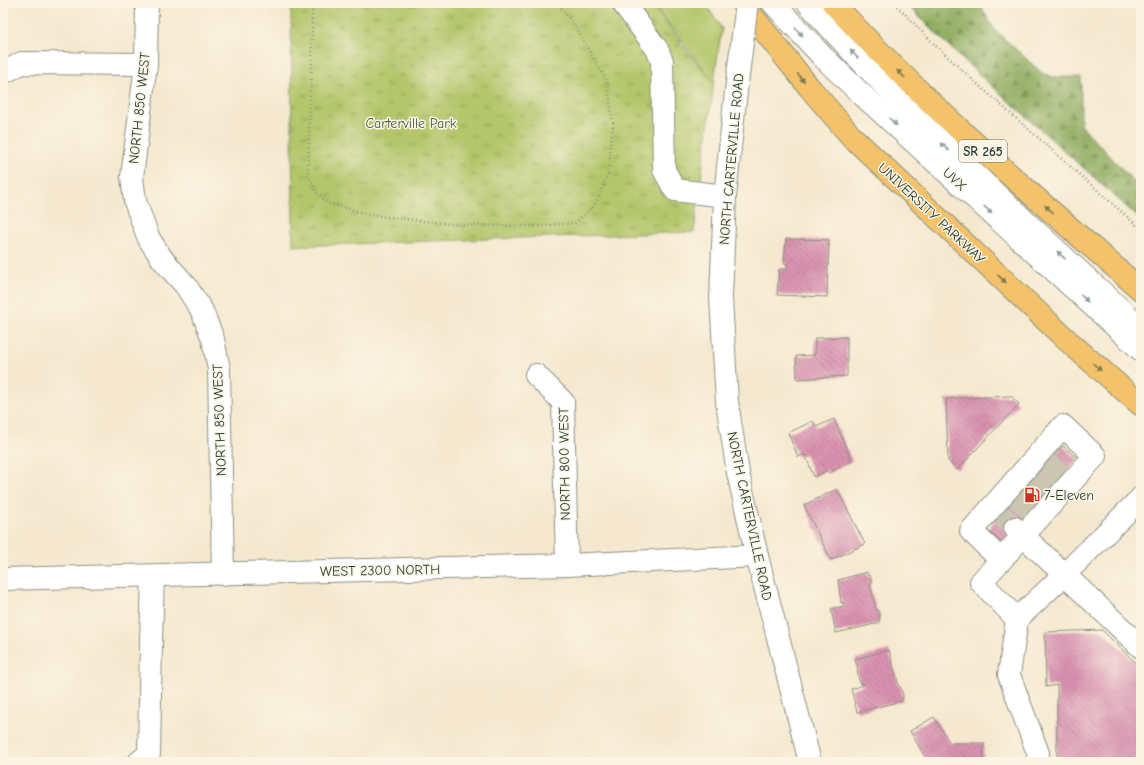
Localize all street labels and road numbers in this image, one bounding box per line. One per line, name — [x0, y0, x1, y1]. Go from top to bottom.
street label: NORTH 850 WEST — [125, 51, 154, 165]
street label: NORTH CARTERVILLE ROAD — [716, 72, 747, 246]
road number: SR 265 — [959, 140, 1007, 162]
street label: UNIVERSITY PARKWAY — [874, 159, 989, 268]
street label: UVX — [939, 164, 970, 195]
street label: NORTH 850 WEST — [209, 363, 230, 476]
street label: NORTH 800 WEST — [555, 407, 574, 521]
street label: NORTH CARTERVILLE ROAD — [723, 430, 776, 602]
street label: WEST 2300 NORTH — [320, 561, 440, 580]

